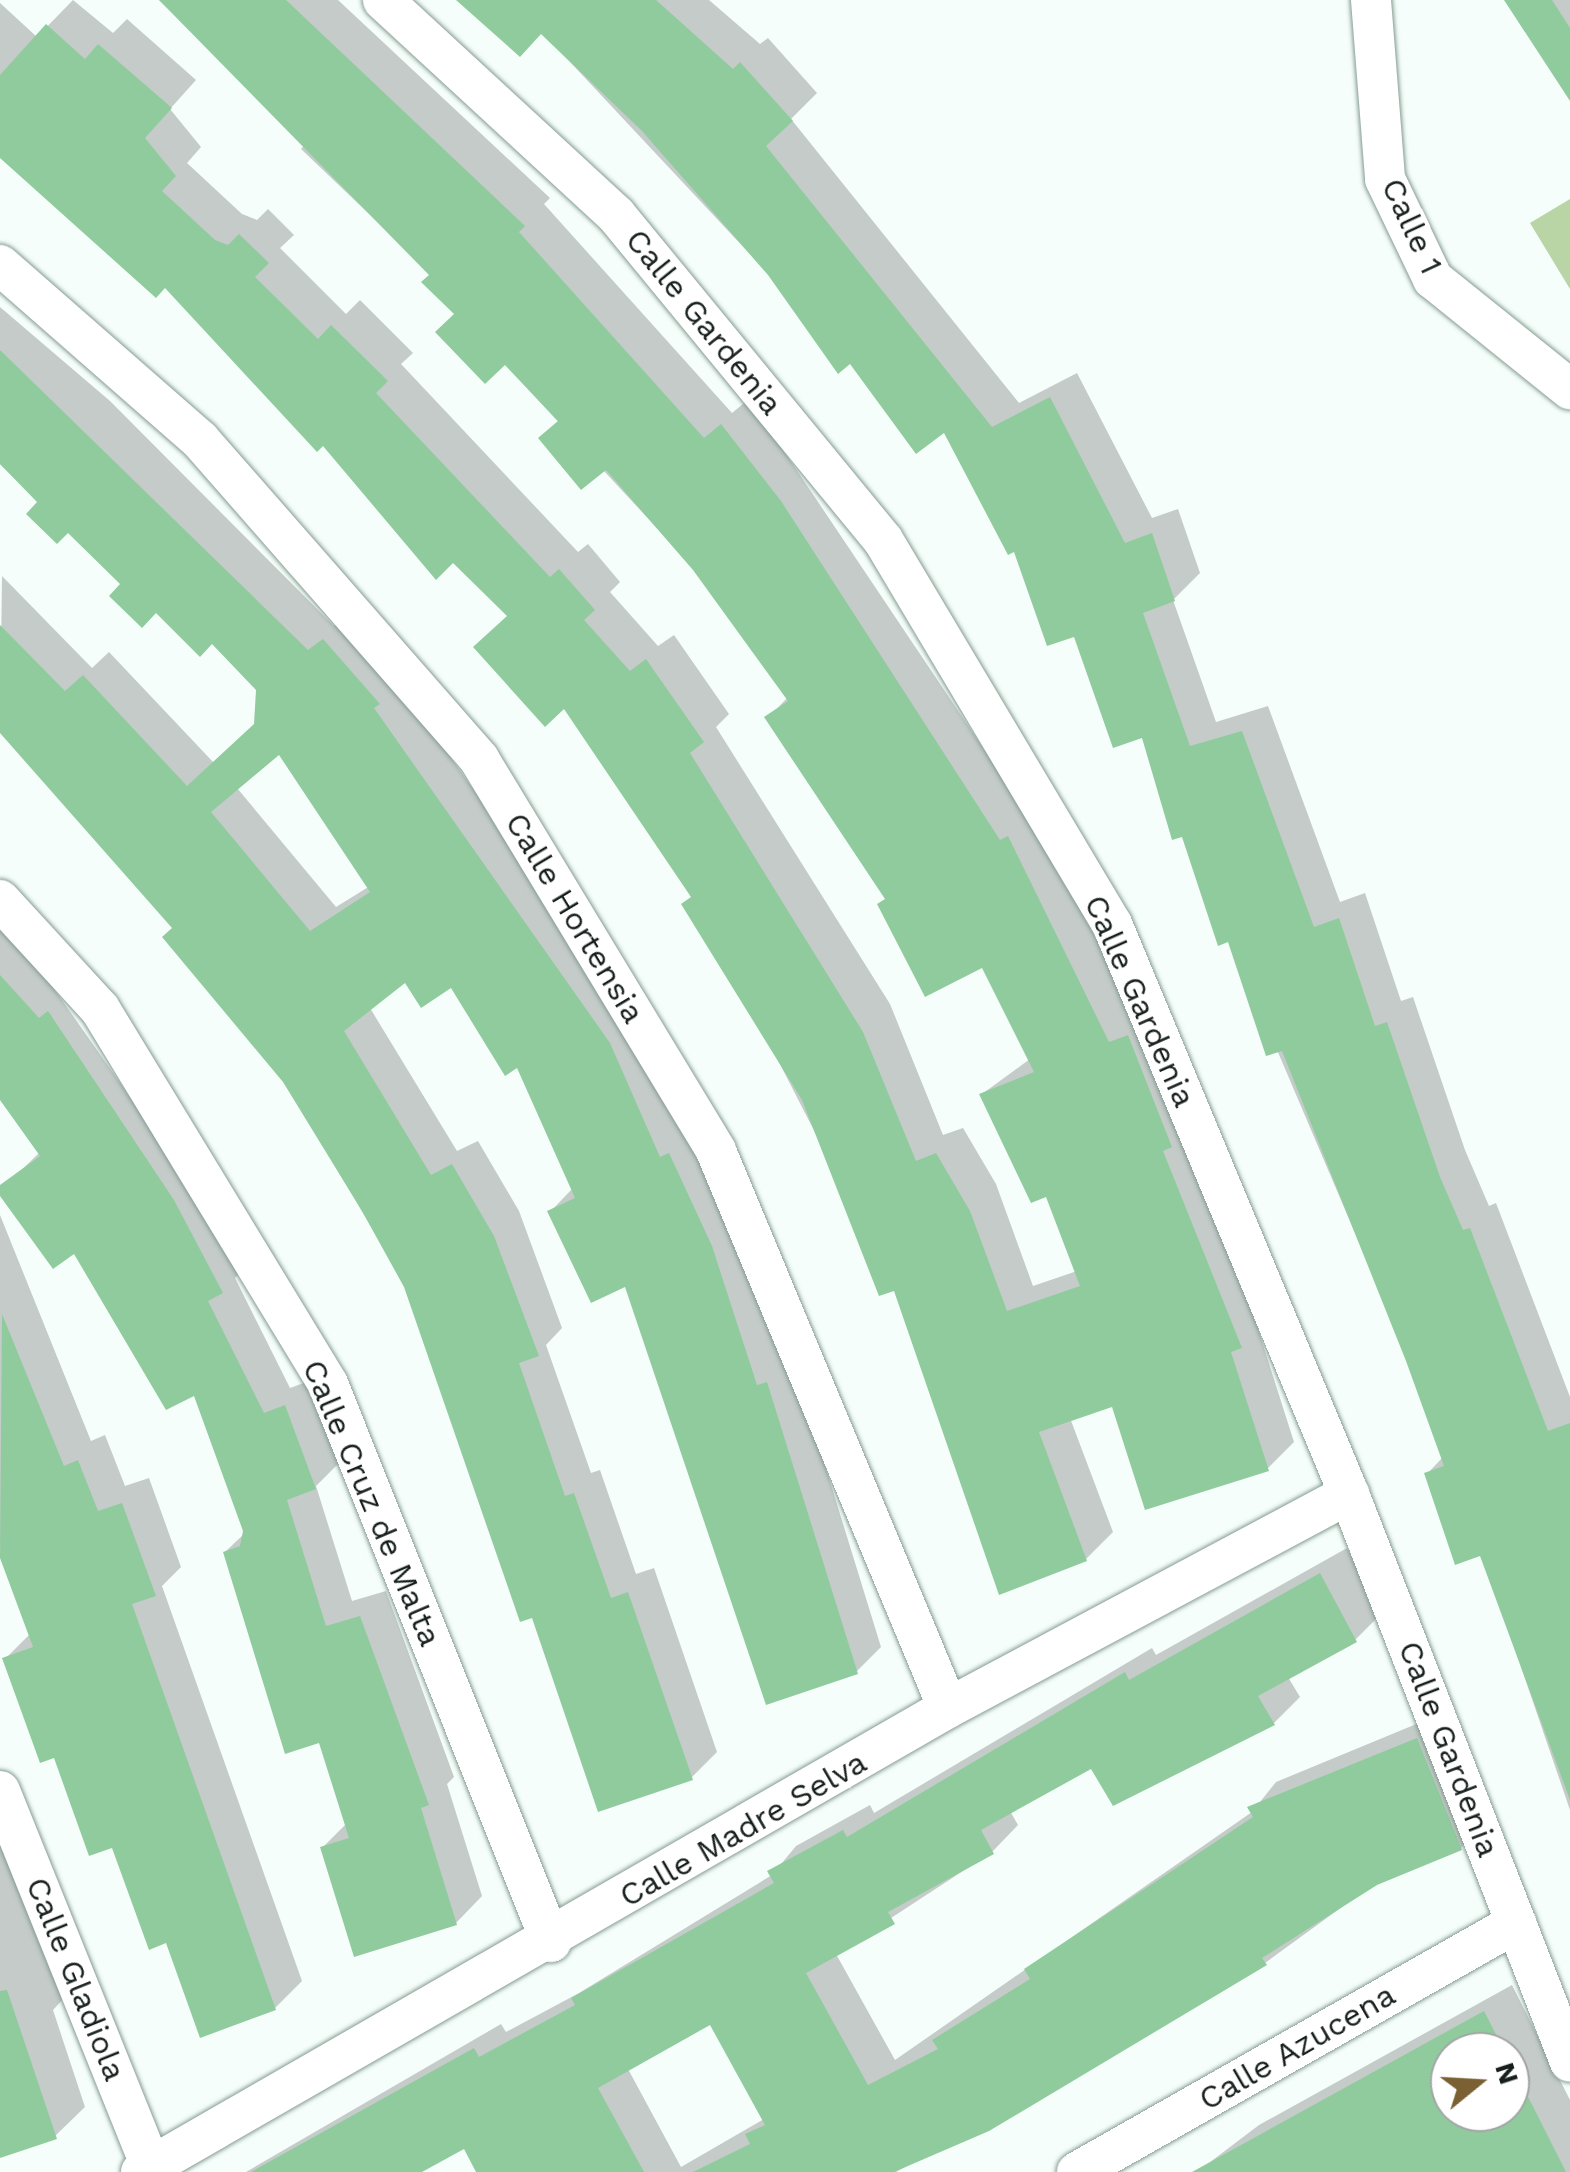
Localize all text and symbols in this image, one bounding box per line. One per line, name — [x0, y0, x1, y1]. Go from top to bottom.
street label: Calle 1 — [1373, 172, 1451, 280]
street label: Calle Gardenia — [617, 221, 791, 423]
street label: Calle Hortensia — [497, 806, 653, 1030]
street label: Calle Gardenia — [1076, 889, 1204, 1113]
street label: Calle Cruz de Malta — [294, 1354, 450, 1652]
street label: Calle Gardenia — [1390, 1636, 1508, 1862]
street label: Calle Madre Selva — [613, 1743, 873, 1915]
street label: Calle Gladiola — [18, 1872, 134, 2086]
street label: Calle Azucena — [1192, 1975, 1402, 2119]
north arrow — [1430, 2032, 1530, 2132]
text: N — [1488, 2058, 1526, 2088]

